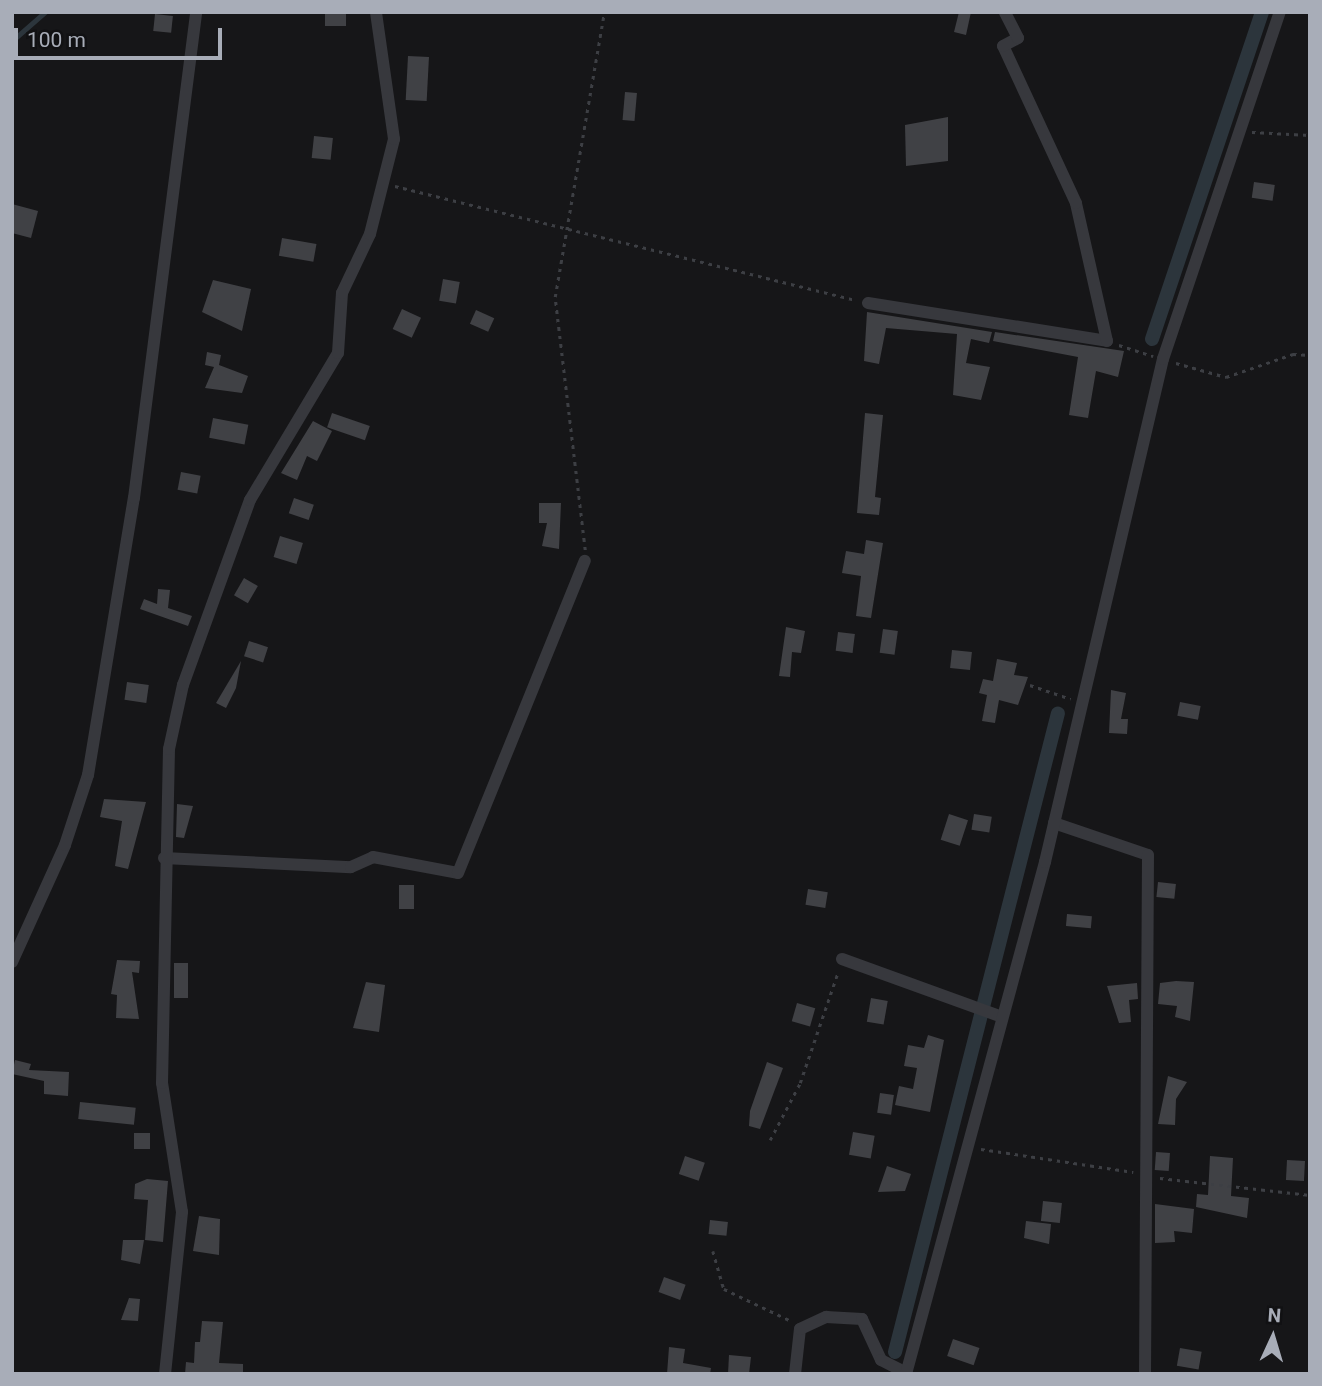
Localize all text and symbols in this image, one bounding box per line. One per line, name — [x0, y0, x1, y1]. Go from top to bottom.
scale bar — [18, 14, 226, 58]
text: 100 m — [27, 28, 86, 52]
north arrow — [1238, 1302, 1308, 1372]
text: N — [1267, 1304, 1282, 1327]

